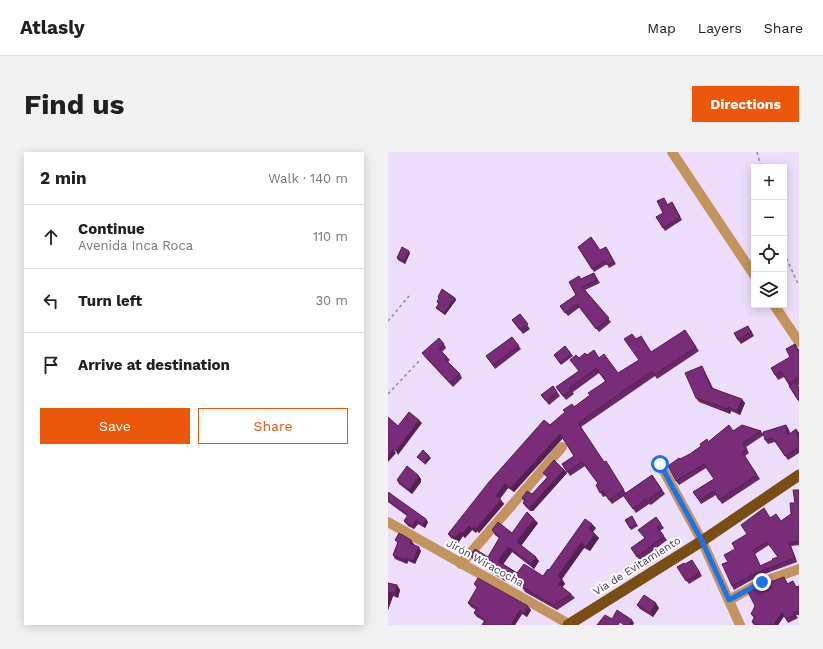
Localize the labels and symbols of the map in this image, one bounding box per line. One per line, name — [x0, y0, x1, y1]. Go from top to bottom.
route start — [651, 455, 669, 473]
street label: Vía de Evitamiento — [591, 534, 683, 598]
street label: Jirón Wiracocha — [444, 536, 526, 590]
route end — [753, 573, 771, 591]

